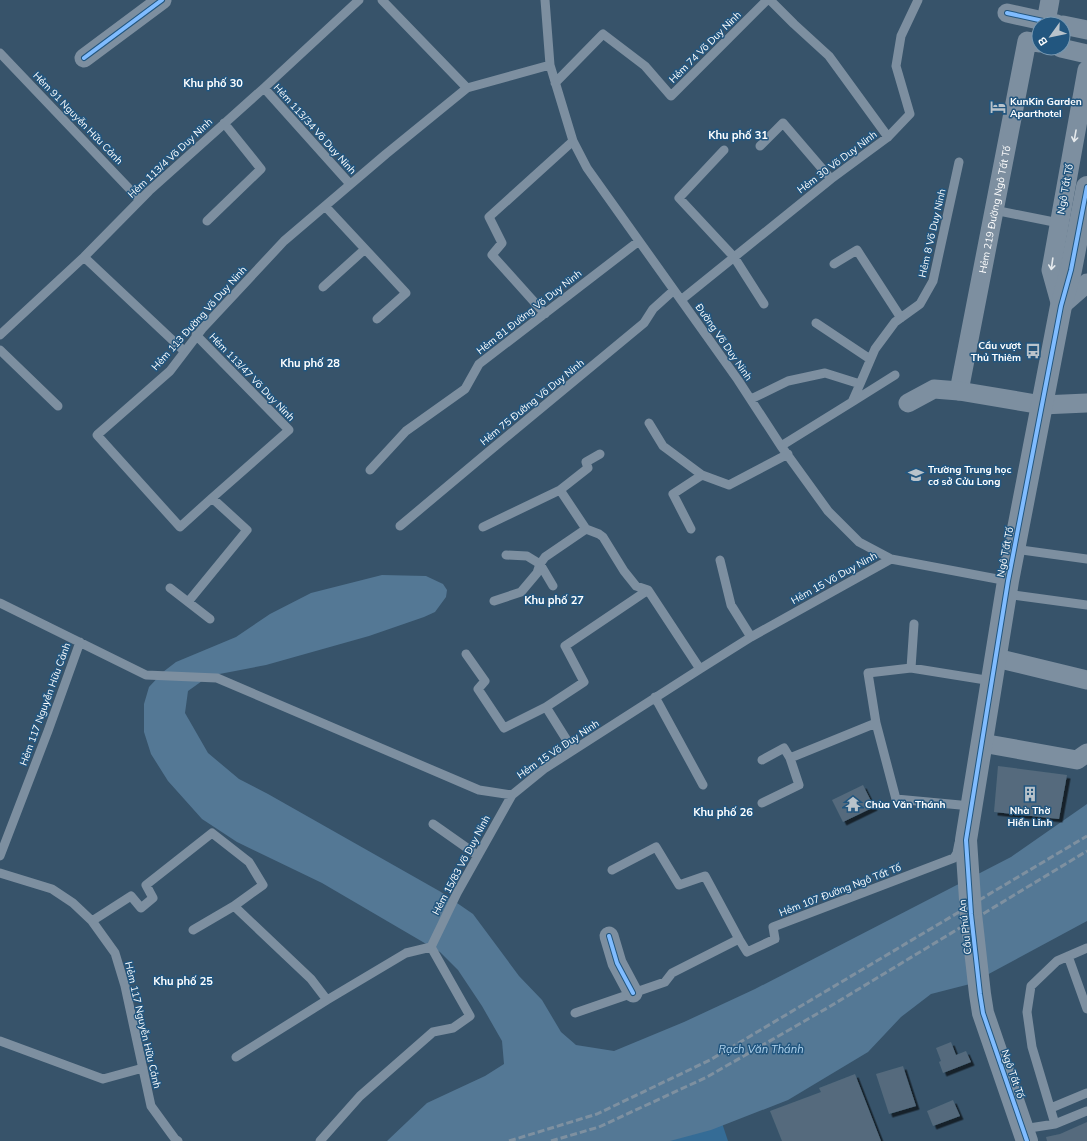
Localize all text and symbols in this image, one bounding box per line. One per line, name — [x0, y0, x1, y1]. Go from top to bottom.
street label: Hẻm 74 Võ Duy Ninh — [666, 8, 744, 86]
north arrow — [1031, 16, 1071, 56]
text: B — [1034, 34, 1051, 48]
street label: Hẻm 91 Nguyễn Hữu Cảnh — [30, 69, 126, 167]
district label: Khu phố 30 — [183, 76, 243, 90]
street label: Hẻm 113/34 Võ Duy Ninh — [271, 81, 359, 177]
place label: KunKin Garden Aparthotel — [1010, 95, 1082, 120]
hotel icon: KunKin Garden Aparthotel — [989, 98, 1007, 116]
street label: Hẻm 113/4 Võ Duy Ninh — [125, 115, 215, 201]
district label: Khu phố 31 — [708, 128, 768, 142]
street label: Hẻm 30 Võ Duy Ninh — [795, 128, 880, 196]
one-way arrow — [1071, 129, 1079, 142]
street label: Hẻm 219 Đường Ngô Tất Tố — [976, 144, 1013, 274]
street label: Ngô Tất Tố — [1054, 163, 1076, 215]
street label: Hẻm 8 Võ Duy Ninh — [915, 187, 949, 279]
one-way arrow — [1048, 257, 1056, 270]
street label: Hẻm 113 Đường Võ Duy Ninh — [149, 263, 249, 373]
street label: Hẻm 81 Đường Võ Duy Ninh — [474, 267, 584, 357]
street label: Đường Võ Duy Ninh — [693, 301, 755, 383]
street label: Hẻm 113/47 Võ Duy Ninh — [207, 330, 298, 424]
place label: Cầu vượt Thủ Thiêm — [971, 339, 1021, 364]
bus stop icon: Cầu vượt Thủ Thiêm — [1024, 342, 1042, 360]
district label: Khu phố 28 — [280, 356, 340, 370]
street label: Hẻm 75 Đường Võ Duy Ninh — [477, 356, 587, 448]
place label: Trường Trung học cơ sở Cửu Long — [928, 463, 1012, 488]
school or university icon: Trường Trung học cơ sở Cửu Long — [907, 466, 925, 484]
street label: Ngô Tất Tố — [994, 525, 1016, 578]
street label: Hẻm 15 Võ Duy Ninh — [789, 549, 879, 607]
district label: Khu phố 27 — [524, 593, 584, 607]
street label: Hẻm 117 Nguyễn Hữu Cảnh — [17, 641, 73, 767]
street label: Hẻm 15 Võ Duy Ninh — [514, 717, 602, 781]
building icon: Nhà Thờ Hiển Linh — [1021, 785, 1039, 803]
temple icon: Chùa Văn Thánh — [844, 795, 862, 813]
place label: Chùa Văn Thánh — [865, 798, 945, 811]
place label: Nhà Thờ Hiển Linh — [1008, 804, 1052, 829]
district label: Khu phố 26 — [693, 805, 753, 819]
street label: Hẻm 15/83 Võ Duy Ninh — [429, 813, 493, 917]
street label: Hẻm 107 Đường Ngô Tất Tố — [777, 861, 903, 919]
street label: Cầu Phú An — [956, 899, 974, 955]
street label: Hẻm 117 Nguyễn Hữu Cảnh — [122, 960, 164, 1090]
district label: Khu phố 25 — [153, 974, 213, 988]
water label: Rạch Văn Thánh — [718, 1042, 804, 1056]
street label: Ngô Tất Tố — [999, 1048, 1028, 1100]

